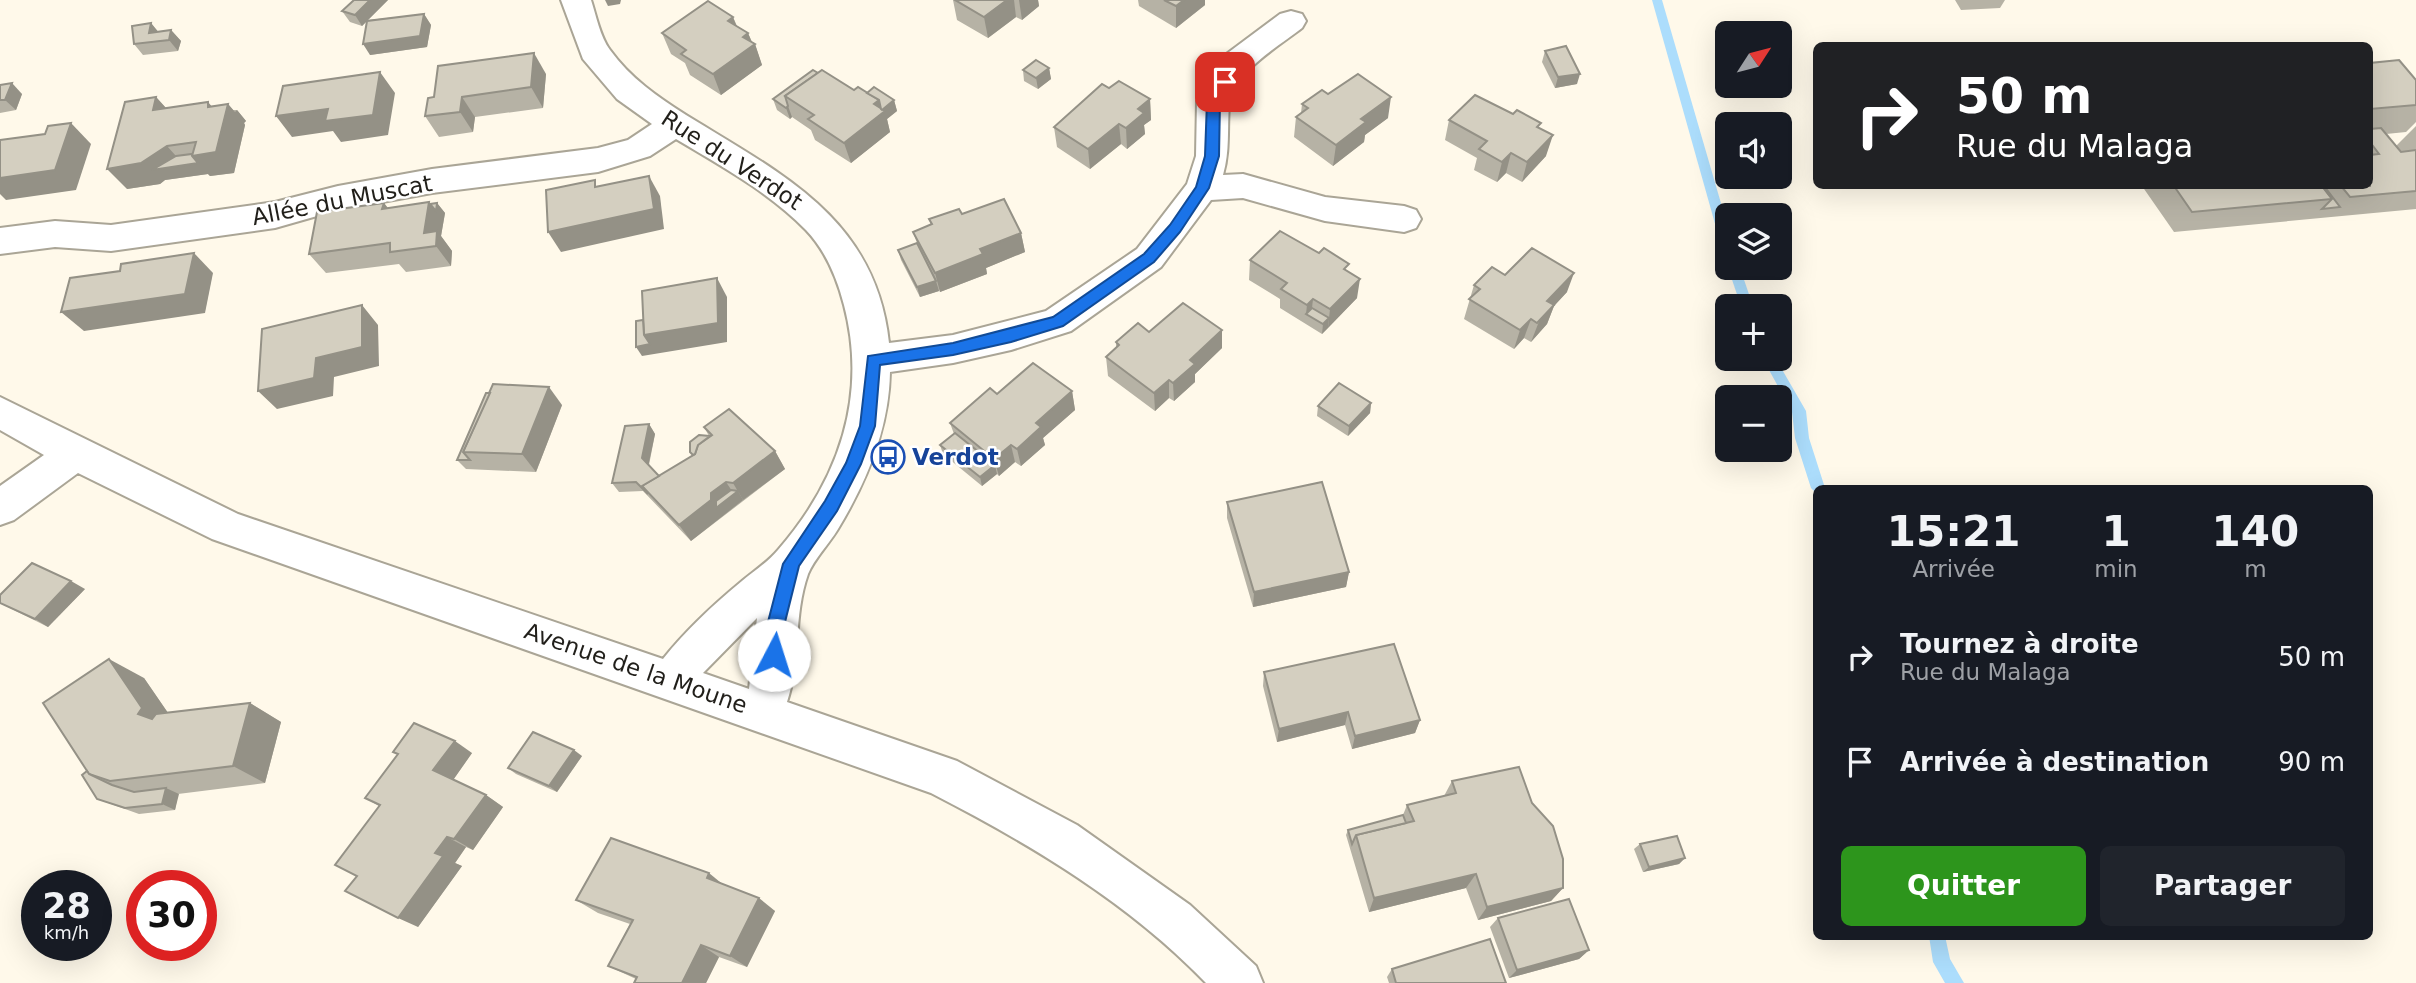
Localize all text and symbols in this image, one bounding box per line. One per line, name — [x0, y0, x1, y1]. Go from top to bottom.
north arrow — [1715, 21, 1792, 98]
map controls — [1715, 21, 1792, 462]
pin — [1195, 52, 1255, 112]
icon: arrive — [1206, 63, 1244, 101]
text: 50 m — [1956, 68, 2092, 125]
icon: right — [1841, 70, 1932, 161]
street label: Rue du Verdot — [657, 105, 807, 215]
button: sound — [1715, 112, 1792, 189]
text: Rue du Malaga — [1956, 127, 2193, 165]
street label: Allée du Muscat — [250, 170, 434, 230]
button: layers — [1715, 203, 1792, 280]
button: + — [1715, 294, 1792, 371]
button: − — [1715, 385, 1792, 462]
bus stop icon: Verdot — [869, 438, 907, 476]
place label: Verdot — [912, 444, 999, 470]
text: 15:21 — [1887, 507, 2021, 556]
text: 1 — [2101, 507, 2131, 556]
text: 140 — [2212, 507, 2299, 556]
text: Arrivée — [1912, 556, 1995, 582]
text: min — [2094, 556, 2138, 582]
text: m — [2244, 556, 2267, 582]
street label: Avenue de la Moune — [521, 618, 751, 718]
position arrow — [737, 618, 811, 692]
text: Tournez à droite — [1900, 629, 2139, 659]
icon: right — [1841, 638, 1879, 676]
text: 50 m — [2278, 642, 2345, 672]
text: Rue du Malaga — [1900, 659, 2071, 685]
icon: arrive — [1841, 743, 1879, 781]
text: Arrivée à destination — [1900, 747, 2209, 777]
text: 90 m — [2278, 747, 2345, 777]
button: Quitter — [1841, 846, 2086, 926]
button: Partager — [2100, 846, 2345, 926]
speed limit sign: 30 — [126, 870, 217, 961]
text: 28 — [42, 886, 91, 926]
text: km/h — [44, 922, 89, 943]

